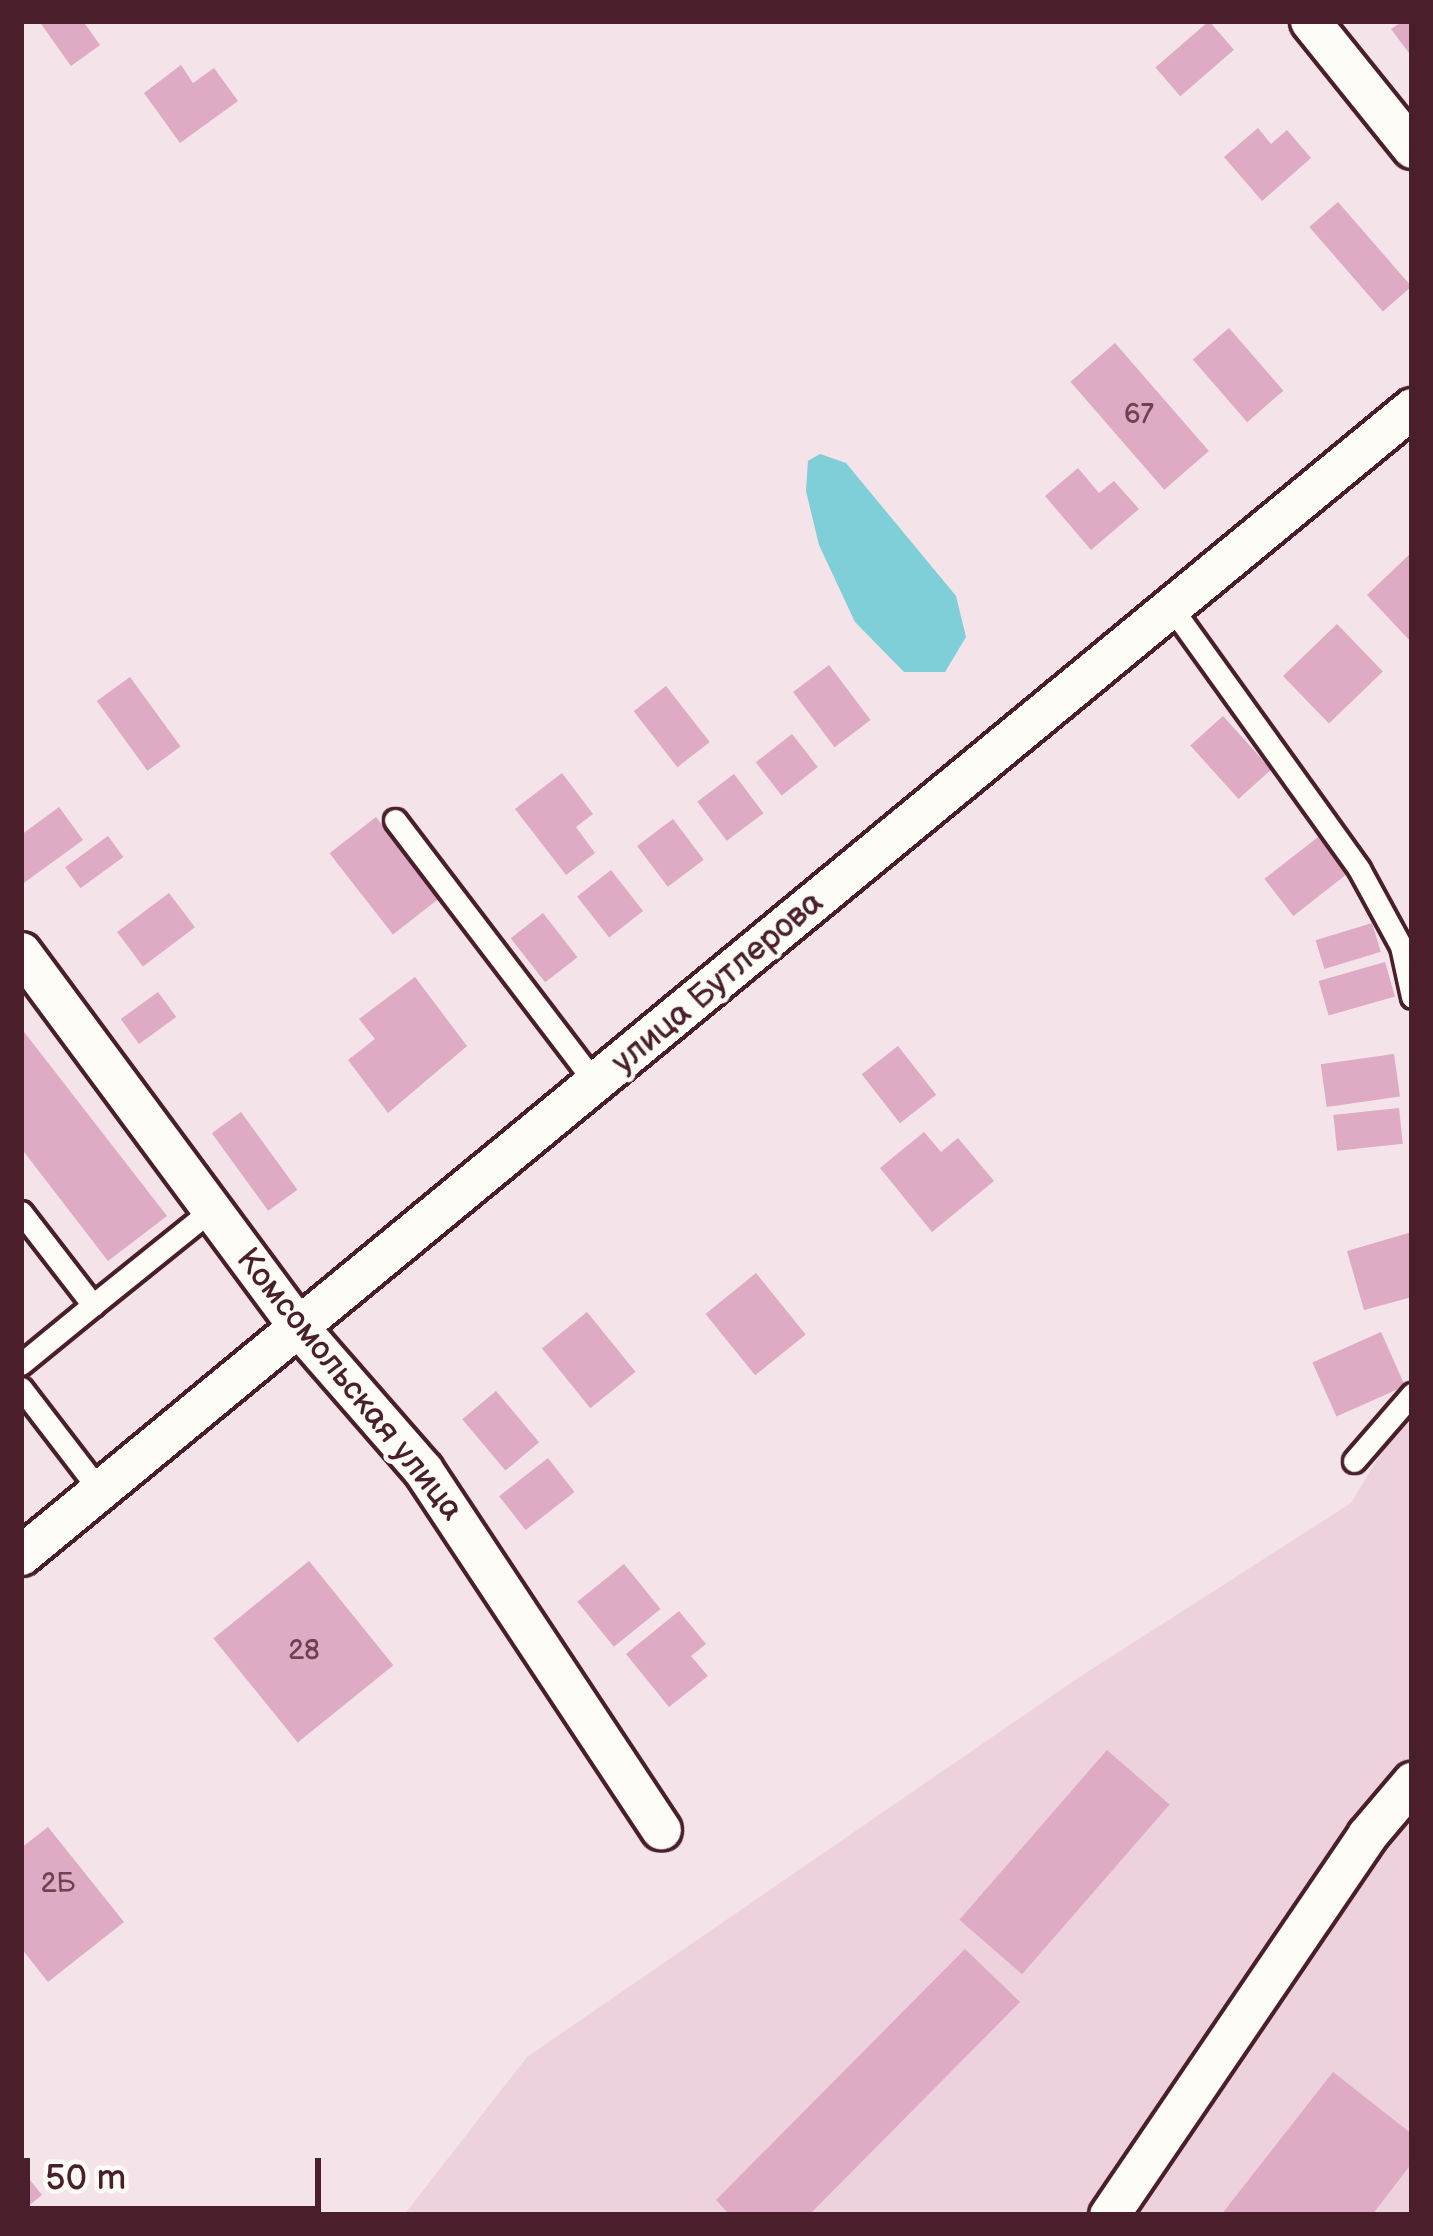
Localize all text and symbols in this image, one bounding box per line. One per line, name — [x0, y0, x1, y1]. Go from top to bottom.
house number: 67 — [1124, 400, 1154, 432]
street label: улица Бутлерова — [604, 883, 832, 1083]
street label: Комсомольская улица — [227, 1241, 471, 1529]
house number: 28 — [288, 1636, 320, 1668]
house number: 2Б — [41, 1869, 75, 1901]
scale bar — [30, 2134, 327, 2208]
text: 50 m — [45, 2157, 126, 2200]

